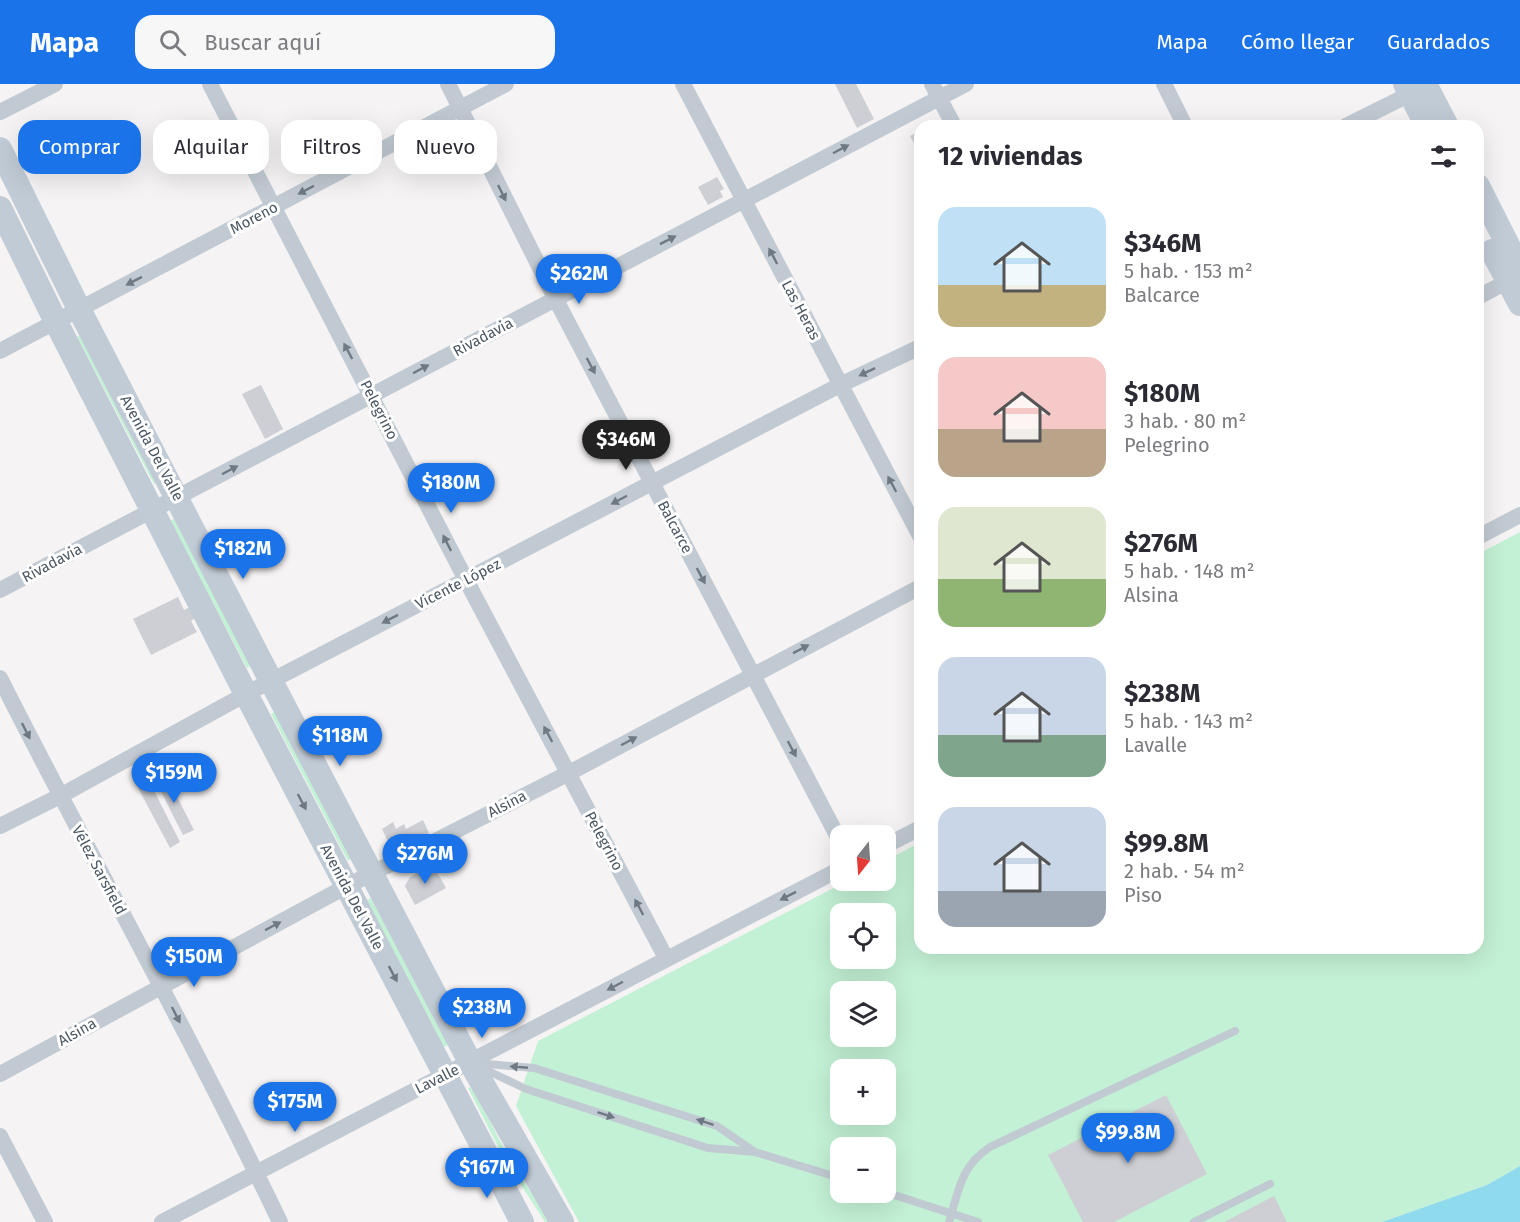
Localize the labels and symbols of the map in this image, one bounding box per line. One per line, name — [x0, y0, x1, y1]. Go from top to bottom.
one-way arrow — [832, 144, 849, 154]
one-way arrow — [498, 184, 507, 201]
one-way arrow — [298, 185, 315, 195]
street label: Moreno — [227, 198, 281, 238]
one-way arrow — [659, 235, 676, 245]
one-way arrow — [768, 247, 778, 264]
pin: $262M — [537, 254, 621, 305]
one-way arrow — [125, 276, 142, 286]
street label: Las Heras — [778, 277, 824, 343]
street label: Rivadavia — [450, 314, 516, 360]
one-way arrow — [343, 343, 353, 360]
one-way arrow — [586, 358, 596, 375]
one-way arrow — [412, 365, 430, 375]
one-way arrow — [858, 367, 875, 377]
street label: Pelegrino — [356, 377, 402, 443]
street label: Avenida Del Valle — [117, 392, 187, 504]
pin: $346M — [584, 420, 668, 471]
pin: $180M — [409, 463, 493, 514]
one-way arrow — [221, 465, 238, 475]
one-way arrow — [887, 476, 897, 493]
one-way arrow — [610, 495, 627, 505]
street label: Balcarce — [654, 498, 696, 556]
pin: $182M — [201, 529, 285, 580]
one-way arrow — [442, 535, 452, 552]
street label: Rivadavia — [19, 540, 85, 586]
street label: Vicente López — [412, 555, 504, 613]
one-way arrow — [696, 568, 706, 585]
one-way arrow — [381, 614, 398, 624]
one-way arrow — [793, 644, 810, 654]
pin: $118M — [298, 716, 382, 767]
one-way arrow — [22, 722, 31, 739]
one-way arrow — [543, 726, 553, 743]
one-way arrow — [621, 736, 638, 746]
one-way arrow — [787, 741, 797, 758]
pin: $159M — [132, 753, 216, 804]
street label: Alsina — [485, 787, 529, 821]
one-way arrow — [297, 793, 307, 810]
street label: Pelegrino — [581, 808, 627, 874]
street label: Vélez Sarsfield — [68, 822, 130, 918]
north arrow — [830, 825, 896, 891]
pin: $276M — [383, 834, 467, 885]
street label: Avenida Del Valle — [317, 841, 387, 953]
one-way arrow — [779, 891, 796, 901]
one-way arrow — [634, 898, 644, 915]
one-way arrow — [265, 921, 282, 931]
pin: $150M — [152, 937, 236, 988]
one-way arrow — [388, 966, 398, 983]
one-way arrow — [606, 981, 623, 991]
pin: $238M — [440, 988, 524, 1039]
one-way arrow — [171, 1006, 181, 1023]
street label: Alsina — [55, 1014, 99, 1050]
street label: Lavalle — [412, 1060, 462, 1098]
one-way arrow — [509, 1062, 528, 1072]
pin: $175M — [253, 1082, 337, 1133]
one-way arrow — [597, 1111, 615, 1121]
pin: $99.8M — [1079, 1113, 1177, 1164]
one-way arrow — [696, 1117, 714, 1127]
pin: $167M — [445, 1148, 529, 1199]

